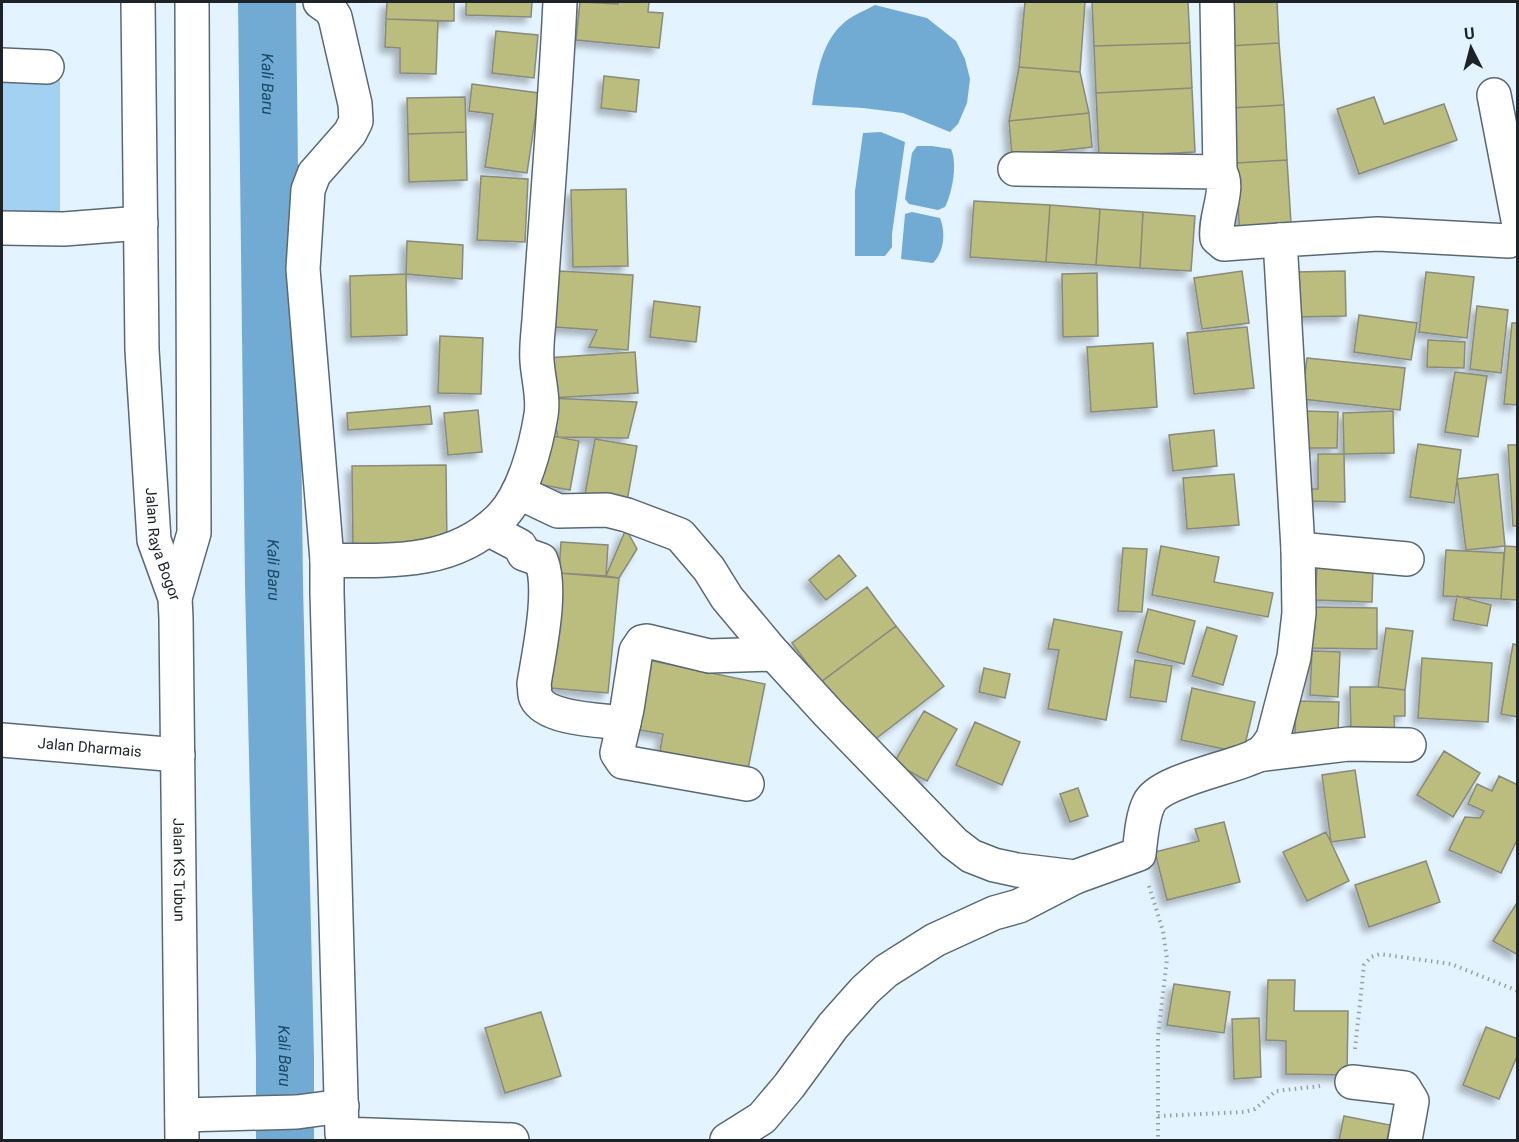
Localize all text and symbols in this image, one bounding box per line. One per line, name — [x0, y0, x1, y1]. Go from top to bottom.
north arrow — [1441, 18, 1501, 78]
text: U — [1463, 24, 1476, 44]
water label: Kali Baru — [258, 53, 278, 115]
street label: Jalan Raya Bogor — [142, 487, 184, 603]
water label: Kali Baru — [264, 539, 284, 601]
street label: Jalan Dharmais — [37, 734, 142, 761]
street label: Jalan KS Tubun — [169, 818, 188, 922]
water label: Kali Baru — [275, 1025, 295, 1087]

